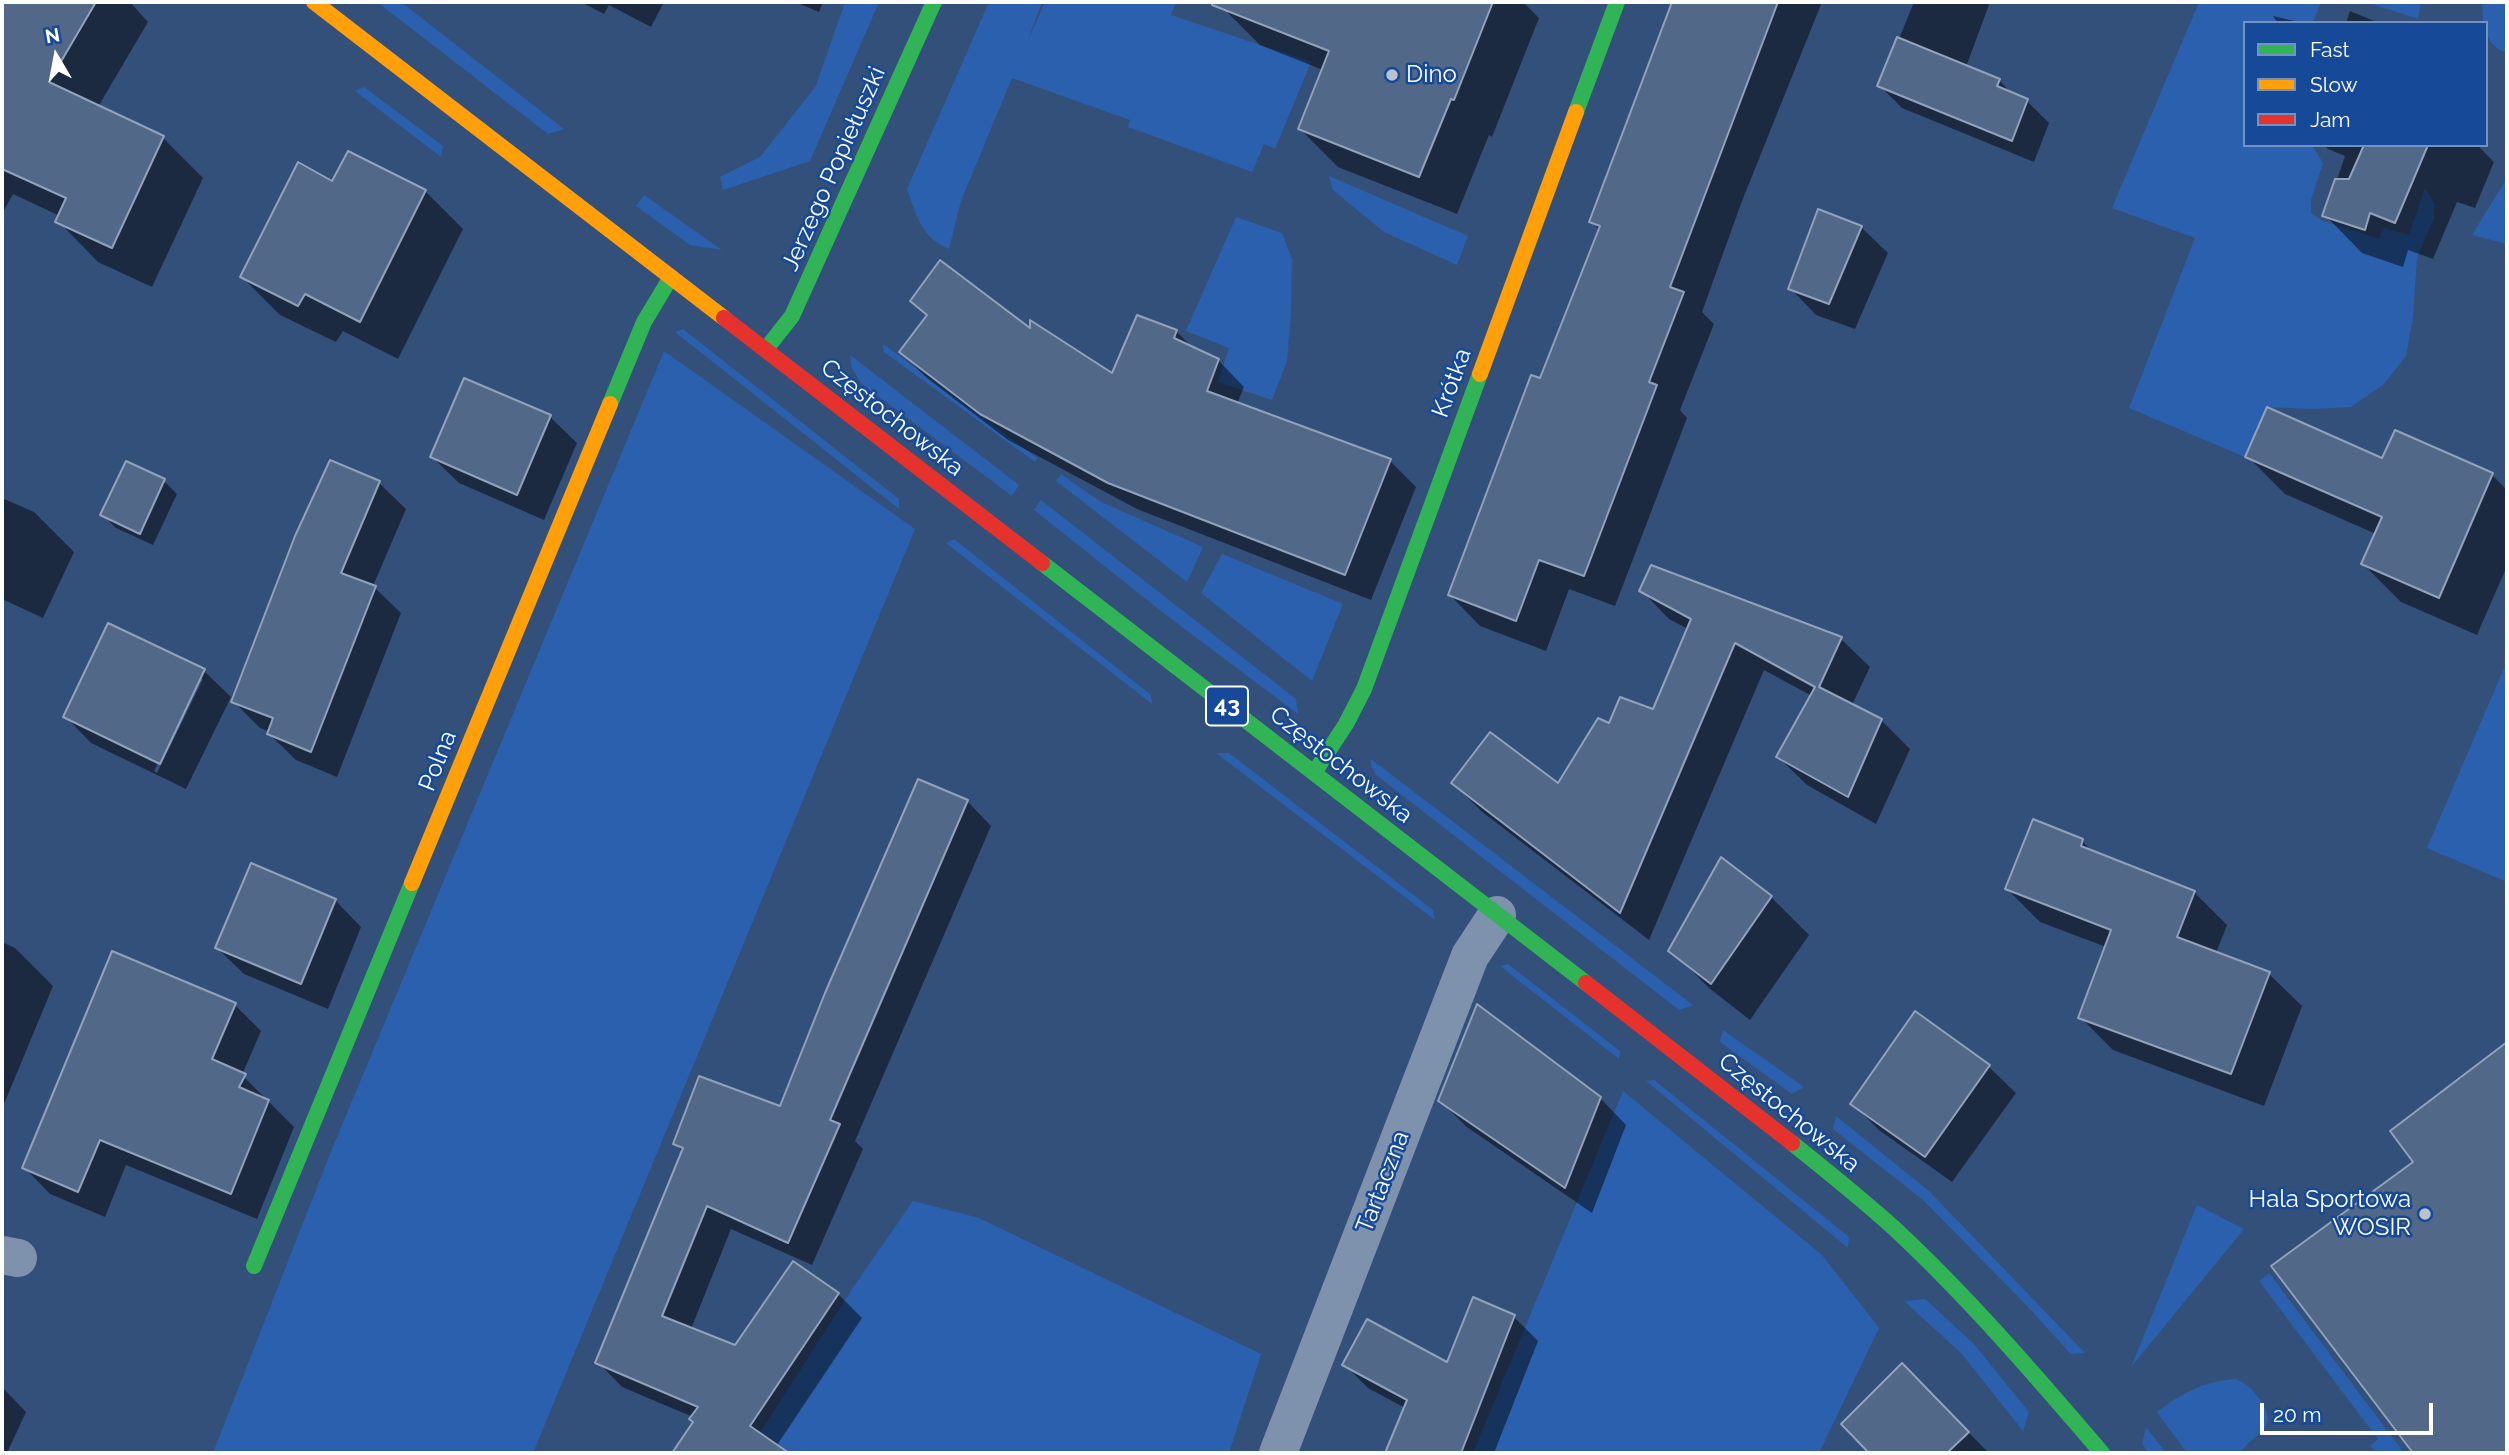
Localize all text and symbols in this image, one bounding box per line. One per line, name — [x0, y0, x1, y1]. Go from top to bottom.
north arrow — [21, 21, 91, 91]
legend — [2243, 21, 2488, 147]
text: N — [43, 23, 61, 47]
text: Fast — [2310, 37, 2350, 62]
place label: Dino — [1406, 61, 1457, 89]
street label: Jerzego Popiełuszki — [776, 62, 892, 276]
marker: Dino — [1384, 67, 1400, 83]
text: Slow — [2310, 72, 2358, 97]
text: Jam — [2310, 107, 2351, 132]
street label: Krótka — [1426, 345, 1478, 421]
street label: Częstochowska — [815, 353, 969, 483]
road number: 43 — [1206, 686, 1248, 726]
street label: Częstochowska — [1264, 700, 1418, 830]
street label: Polna — [413, 727, 463, 795]
street label: Częstochowska — [1713, 1047, 1865, 1179]
street label: Tartaczna — [1350, 1127, 1416, 1237]
place label: Hala Sportowa WOSIR — [2249, 1186, 2411, 1242]
marker: Hala Sportowa WOSIR — [2417, 1206, 2433, 1222]
scale bar — [2264, 1388, 2437, 1432]
text: 20 m — [2273, 1402, 2321, 1427]

